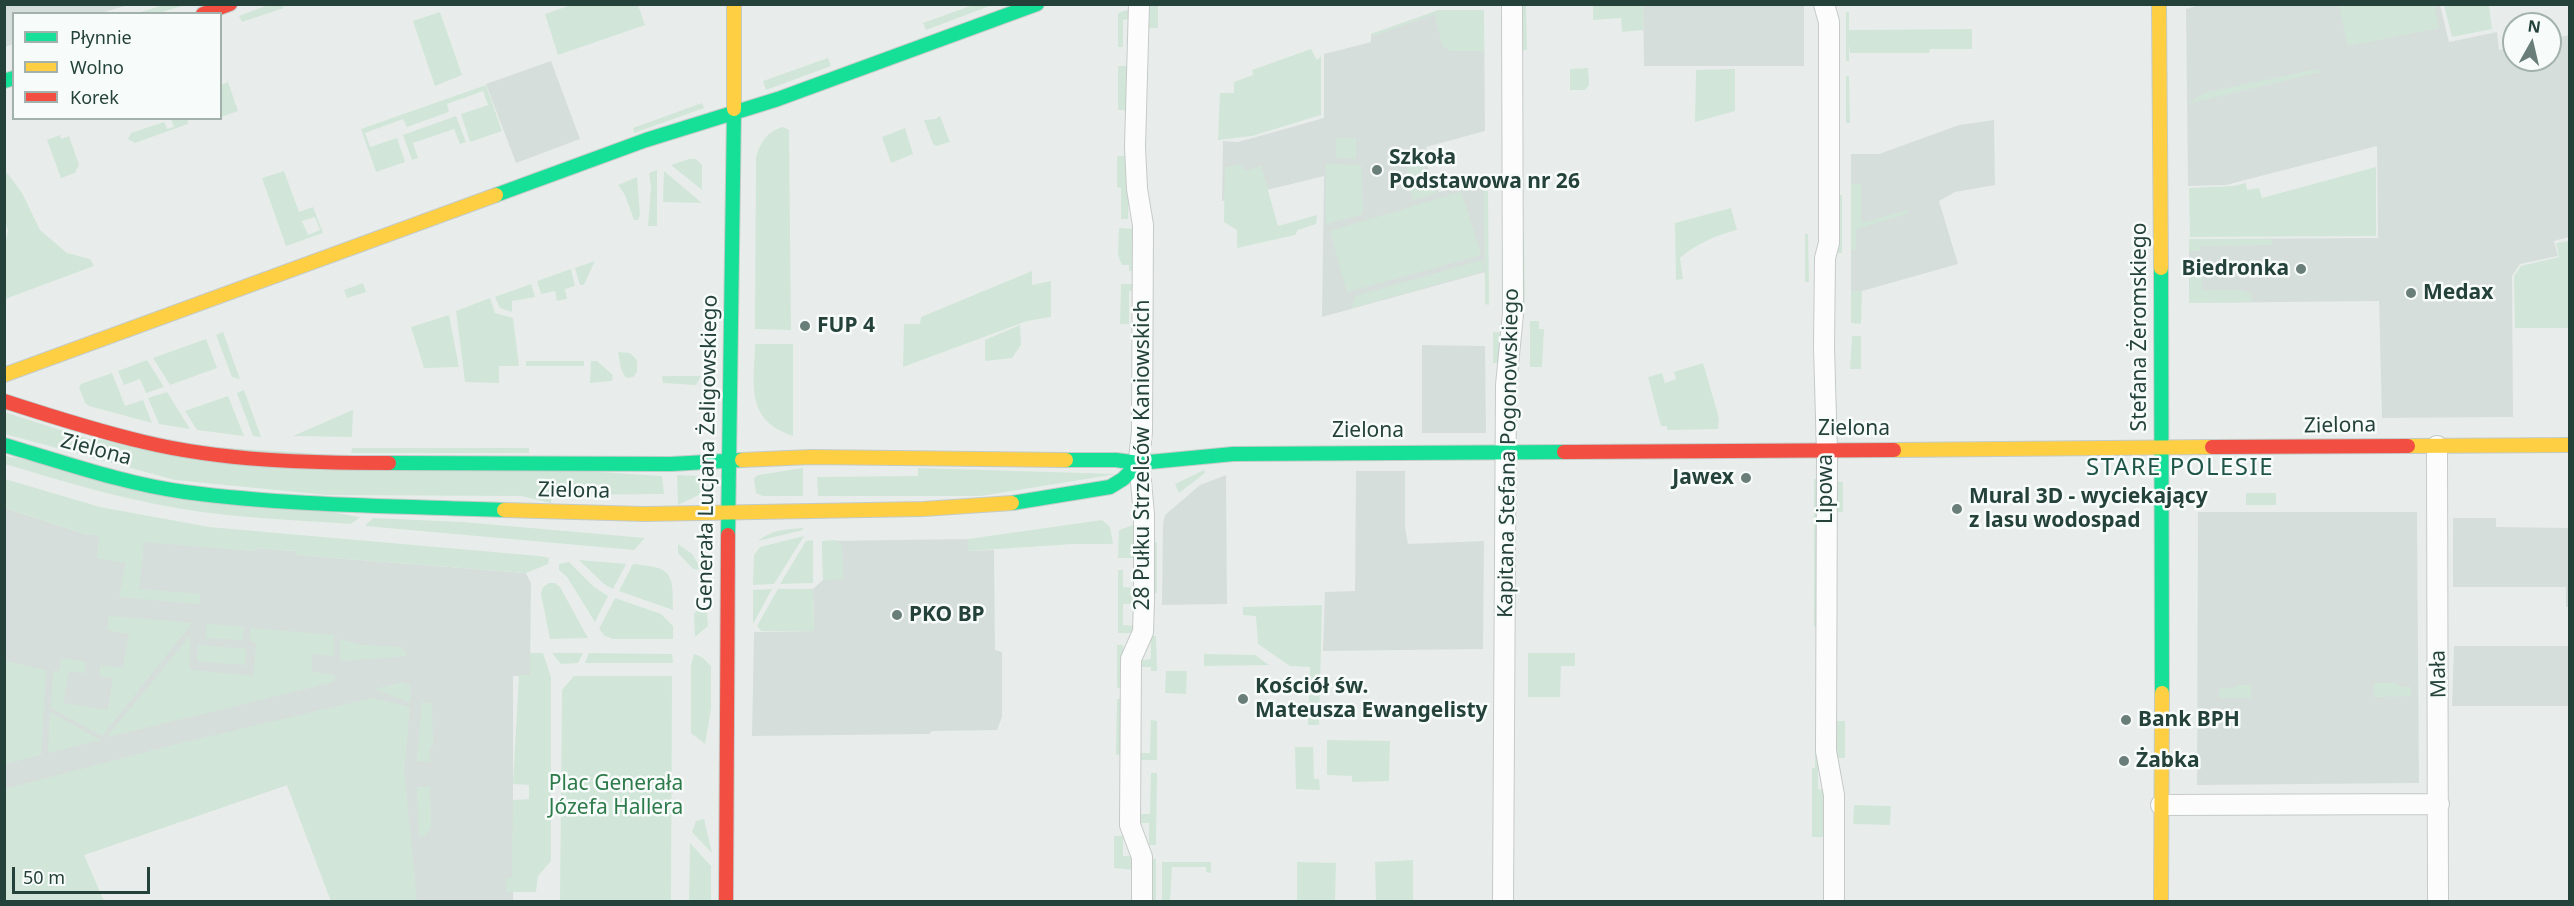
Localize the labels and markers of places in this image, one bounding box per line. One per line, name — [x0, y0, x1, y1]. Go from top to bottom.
place label: Szkoła Podstawowa nr 26 — [1389, 145, 1580, 195]
marker: Szkoła Podstawowa nr 26 — [1370, 163, 1384, 177]
place label: Biedronka — [2182, 256, 2289, 282]
marker: Biedronka — [2294, 262, 2308, 276]
place label: Medax — [2423, 280, 2493, 306]
marker: Medax — [2404, 286, 2418, 300]
place label: FUP 4 — [817, 313, 875, 339]
marker: FUP 4 — [798, 319, 812, 333]
place label: Jawex — [1672, 465, 1734, 491]
marker: Jawex — [1739, 471, 1753, 485]
place label: Mural 3D - wyciekający z lasu wodospad — [1969, 484, 2208, 534]
marker: Mural 3D - wyciekający z lasu wodospad — [1950, 502, 1964, 516]
place label: PKO BP — [909, 602, 985, 628]
marker: PKO BP — [890, 608, 904, 622]
place label: Kościół św. Mateusza Ewangelisty — [1255, 674, 1488, 724]
marker: Kościół św. Mateusza Ewangelisty — [1236, 692, 1250, 706]
place label: Bank BPH — [2138, 707, 2240, 733]
marker: Bank BPH — [2119, 713, 2133, 727]
place label: Żabka — [2136, 748, 2200, 774]
marker: Żabka — [2117, 754, 2131, 768]

